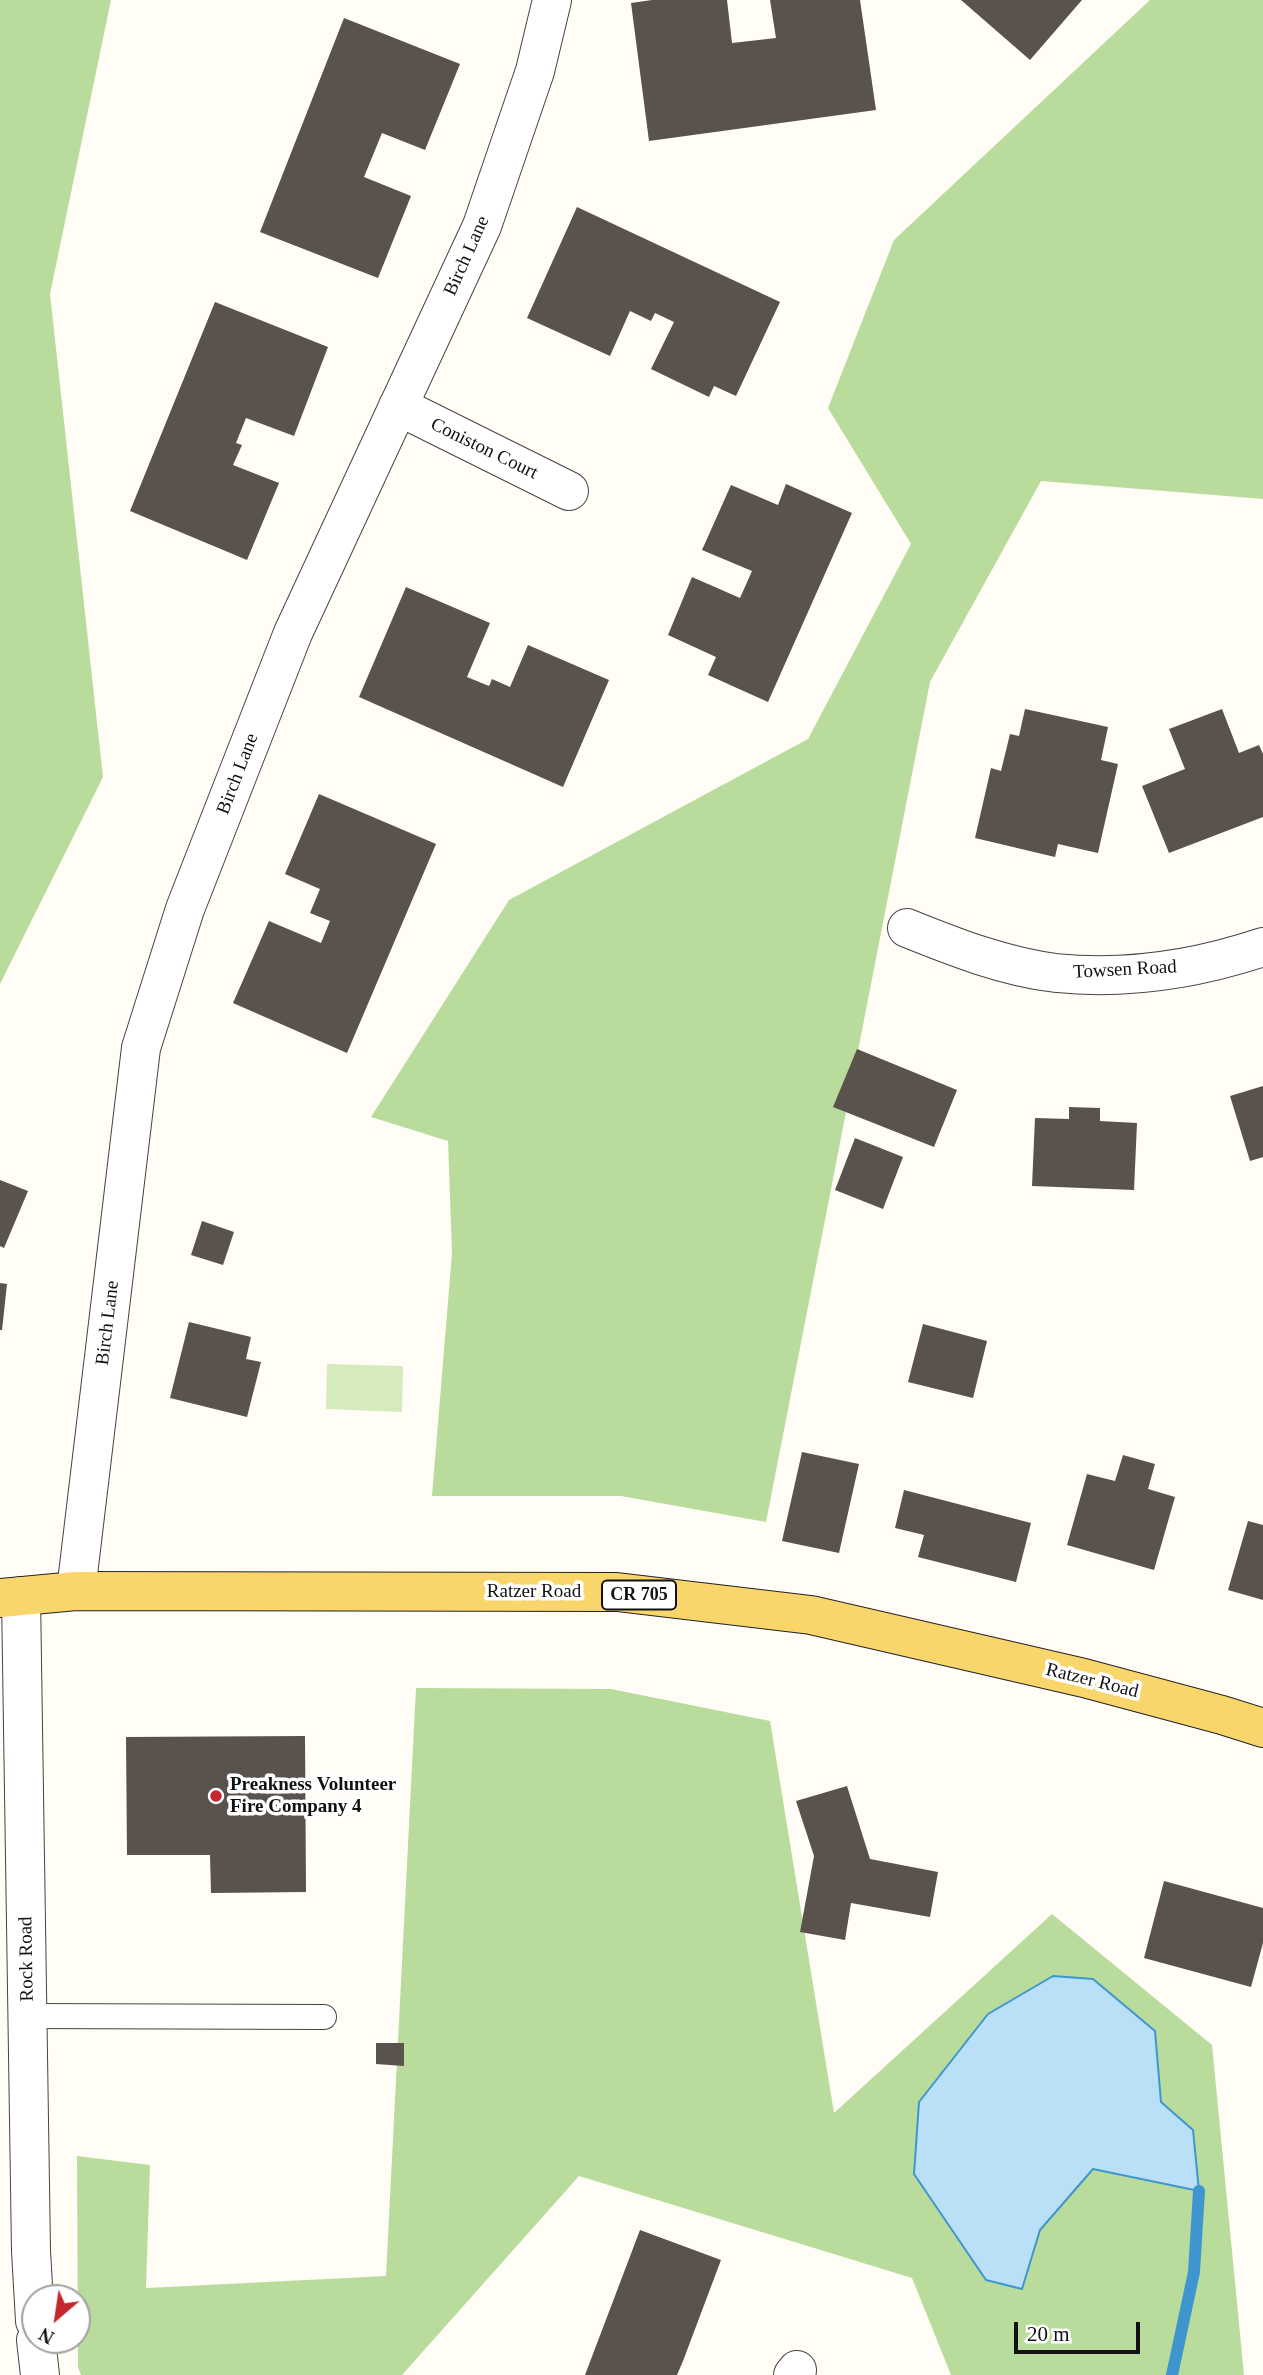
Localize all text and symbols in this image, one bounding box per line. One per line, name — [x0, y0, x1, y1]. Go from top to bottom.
street label: Birch Lane — [439, 213, 495, 299]
street label: Coniston Court — [427, 413, 541, 485]
street label: Birch Lane — [212, 730, 264, 818]
street label: Towsen Road — [1073, 956, 1177, 984]
street label: Birch Lane — [92, 1279, 124, 1367]
road number: CR 705 — [602, 1580, 676, 1610]
street label: Ratzer Road — [487, 1581, 581, 1603]
street label: Ratzer Road — [1043, 1659, 1141, 1703]
place label: Preakness Volunteer Fire Company 4 — [230, 1774, 396, 1818]
marker: Preakness Volunteer Fire Company 4 — [208, 1788, 224, 1804]
street label: Rock Road — [15, 1916, 39, 2002]
north arrow — [21, 2284, 91, 2354]
scale bar — [1018, 2308, 1144, 2352]
text: 20 m — [1027, 2322, 1070, 2346]
text: N — [35, 2324, 58, 2349]

